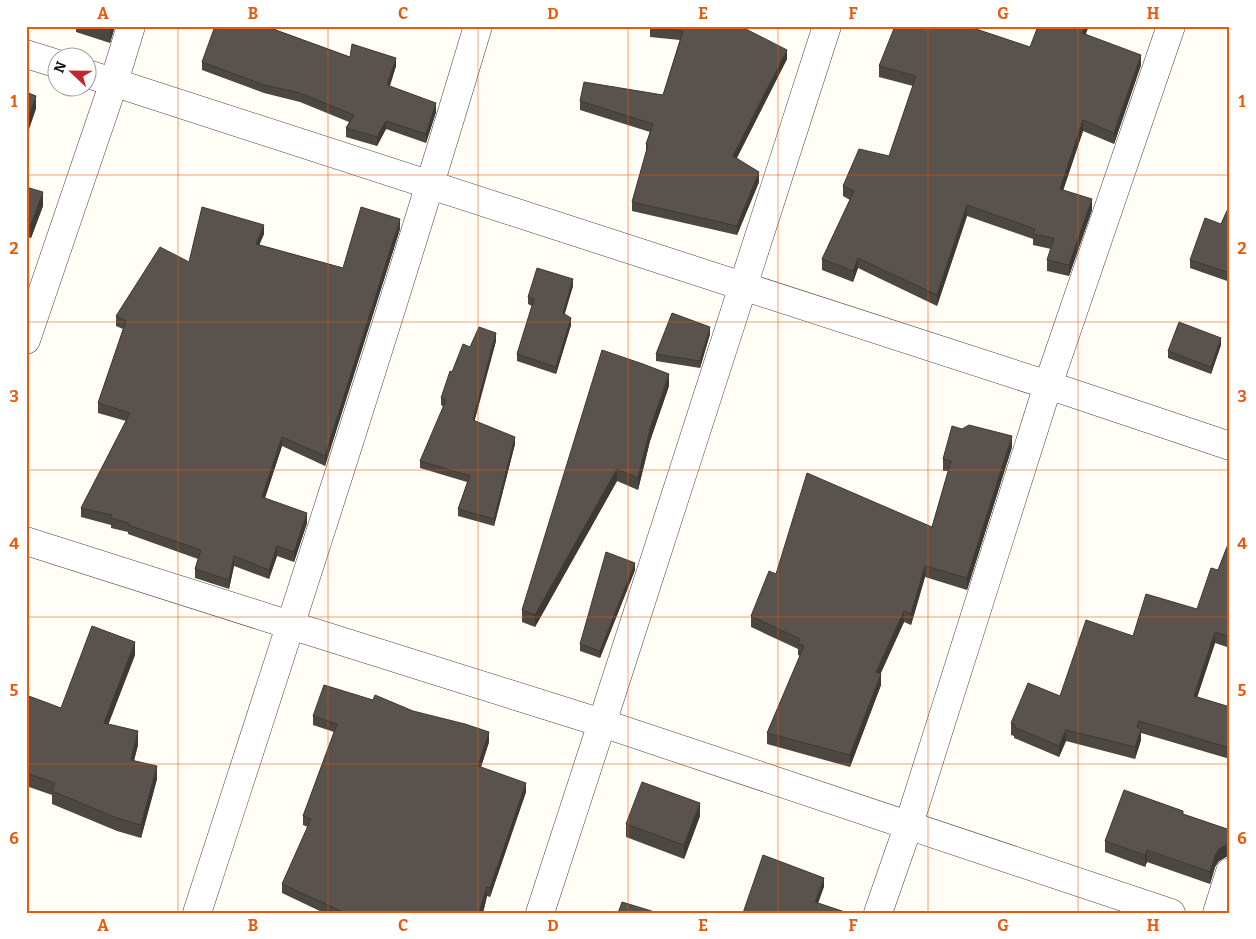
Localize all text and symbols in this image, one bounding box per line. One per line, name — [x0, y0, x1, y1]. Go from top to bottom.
text: A — [97, 4, 109, 23]
text: B — [248, 4, 258, 23]
text: C — [398, 4, 408, 23]
text: D — [547, 4, 559, 23]
text: E — [698, 4, 708, 23]
text: F — [849, 4, 858, 23]
text: G — [997, 4, 1009, 23]
text: H — [1147, 4, 1160, 23]
north arrow — [48, 48, 98, 98]
text: N — [51, 59, 70, 76]
text: 1 — [11, 92, 18, 111]
text: 1 — [1239, 92, 1246, 111]
text: 2 — [9, 239, 19, 258]
text: 2 — [1237, 239, 1247, 258]
text: 3 — [9, 387, 19, 406]
text: 3 — [1237, 387, 1247, 406]
text: 4 — [9, 534, 19, 553]
text: 4 — [1237, 534, 1247, 553]
text: 5 — [10, 681, 19, 700]
text: 5 — [1238, 681, 1247, 700]
text: 6 — [9, 829, 19, 848]
text: 6 — [1237, 829, 1247, 848]
text: A — [97, 916, 109, 935]
text: B — [248, 916, 258, 935]
text: C — [398, 916, 408, 935]
text: D — [547, 916, 559, 935]
text: E — [698, 916, 708, 935]
text: F — [849, 916, 858, 935]
text: G — [997, 916, 1009, 935]
text: H — [1147, 916, 1160, 935]

